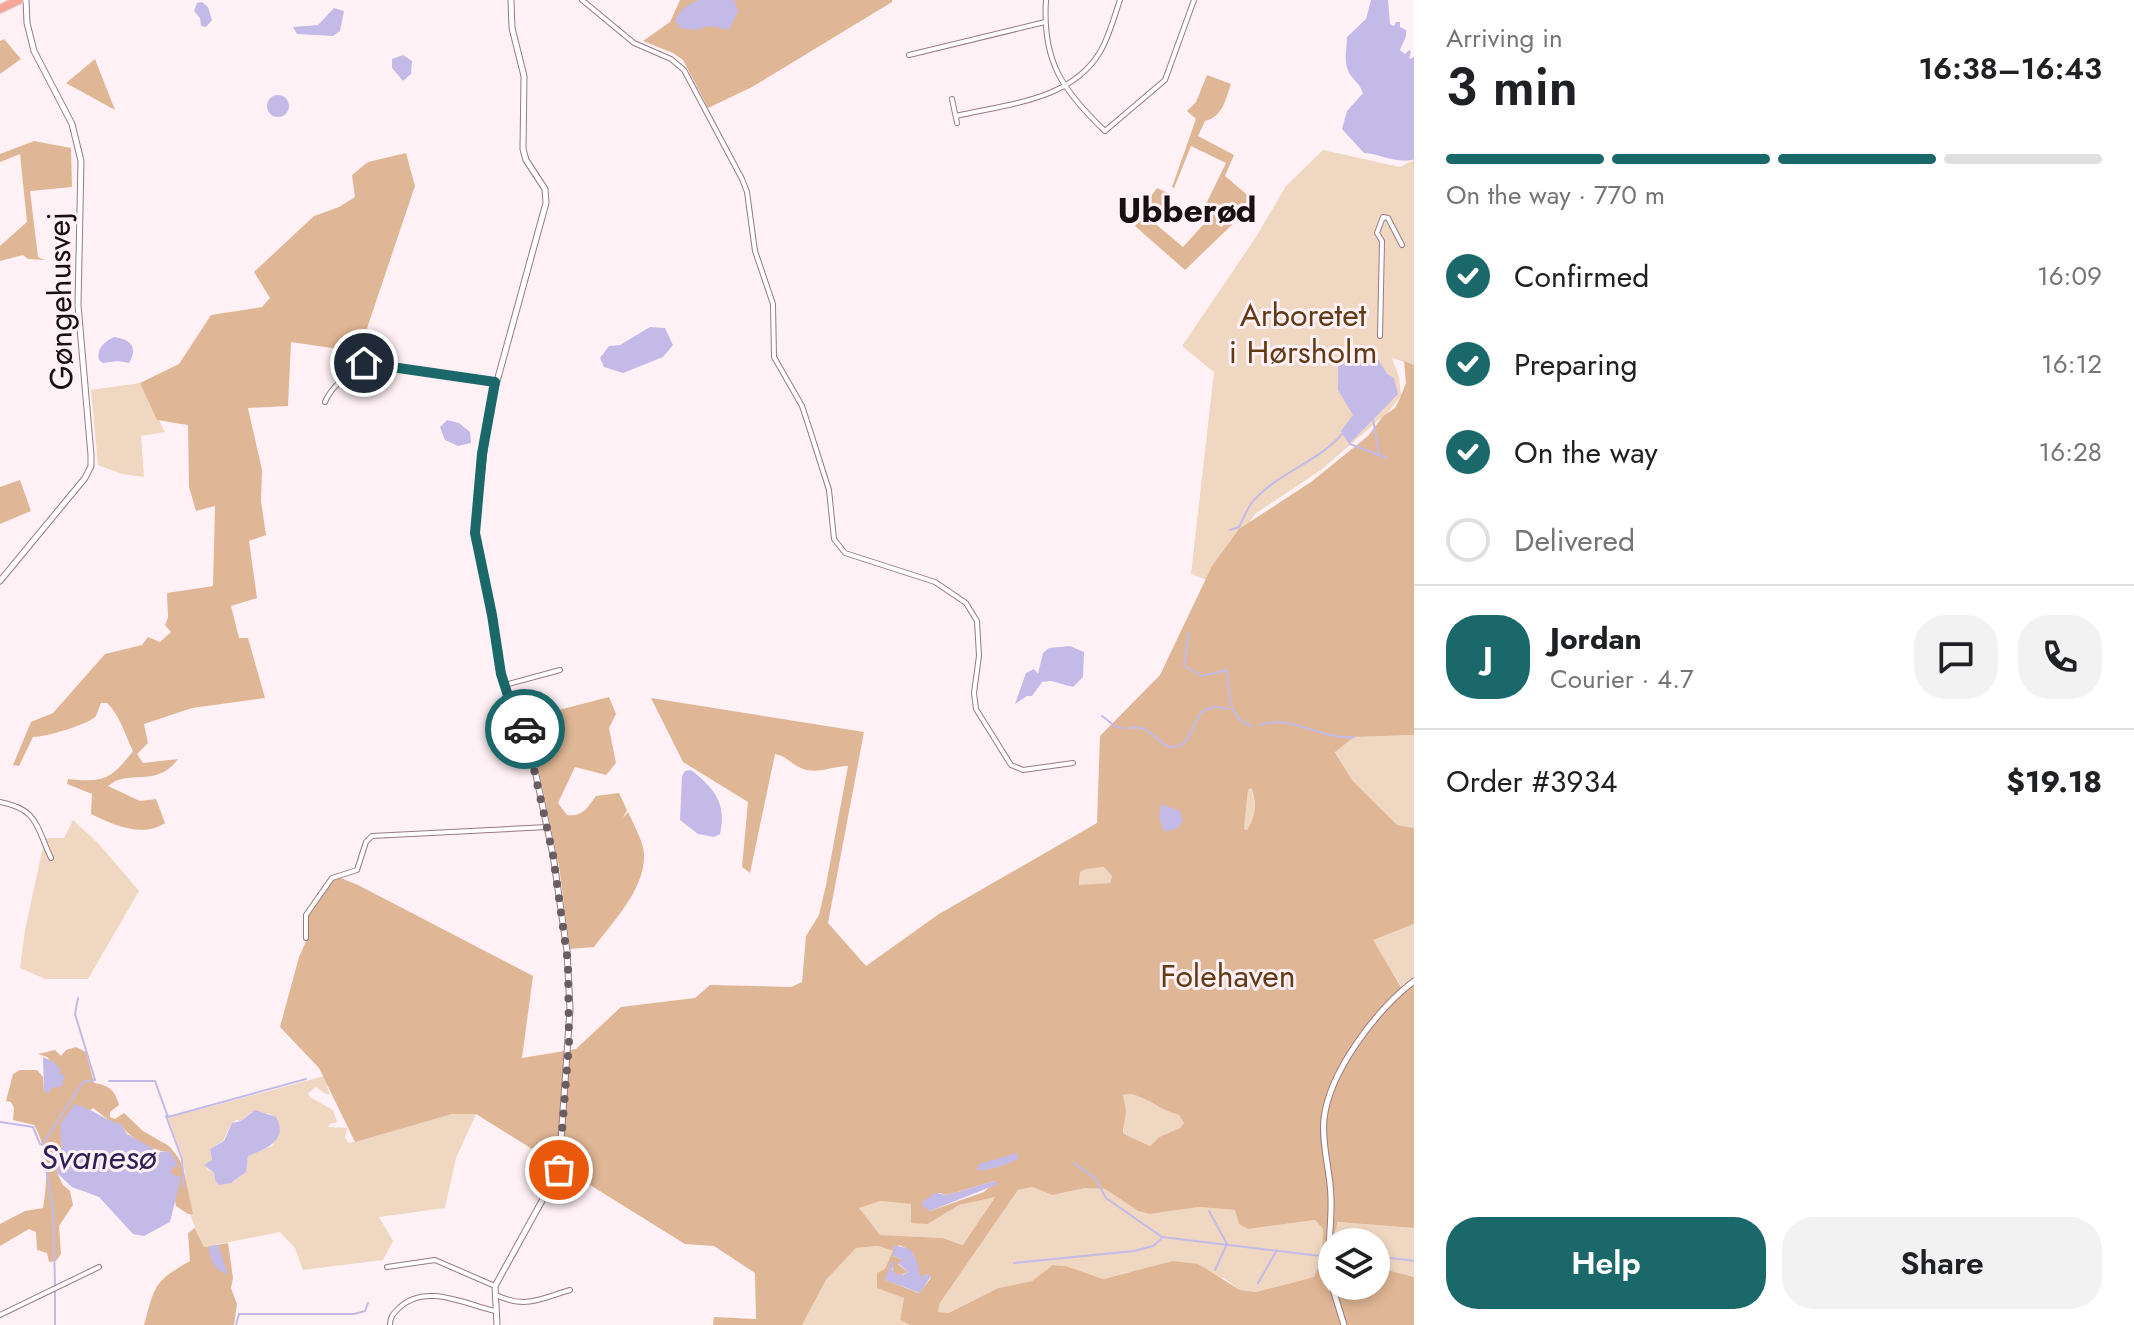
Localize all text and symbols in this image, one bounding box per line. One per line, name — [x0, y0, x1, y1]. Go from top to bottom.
text: Arriving in — [1446, 19, 1563, 57]
text: 16:38–16:43 — [1918, 47, 2102, 90]
text: 3 min — [1446, 49, 1578, 125]
text: On the way · 770 m — [1446, 176, 1665, 214]
district label: Ubberød — [1118, 186, 1256, 235]
street label: Gøngehusvej — [35, 212, 85, 390]
icon: check — [1446, 254, 1490, 298]
text: Confirmed — [1514, 255, 1649, 298]
text: 16:09 — [2037, 257, 2102, 295]
park label: Arboretet i Hørsholm — [1229, 292, 1377, 375]
pin — [330, 329, 398, 397]
icon: home — [342, 341, 386, 385]
icon: check — [1446, 342, 1490, 386]
text: Preparing — [1514, 343, 1638, 386]
text: 16:12 — [2041, 345, 2102, 383]
icon: check — [1446, 430, 1490, 474]
text: On the way — [1514, 431, 1658, 474]
text: 16:28 — [2039, 433, 2102, 471]
text: Delivered — [1514, 519, 1635, 562]
button: chat — [1914, 615, 1998, 699]
button: phone — [2018, 615, 2102, 699]
text: Jordan — [1550, 617, 1642, 660]
text: J — [1483, 636, 1493, 679]
text: Courier · 4.7 — [1550, 660, 1694, 698]
courier — [485, 689, 565, 769]
icon: car — [503, 707, 547, 751]
text: Order #3934 — [1446, 760, 1618, 803]
text: $19.18 — [2006, 760, 2102, 803]
park label: Folehaven — [1160, 953, 1296, 999]
water label: Svanesø — [39, 1133, 157, 1182]
pin — [525, 1136, 593, 1204]
icon: bag — [537, 1148, 581, 1192]
button: Help — [1446, 1217, 1766, 1309]
button: Share — [1782, 1217, 2102, 1309]
map controls — [1318, 1228, 1390, 1300]
button: layers — [1318, 1228, 1390, 1300]

